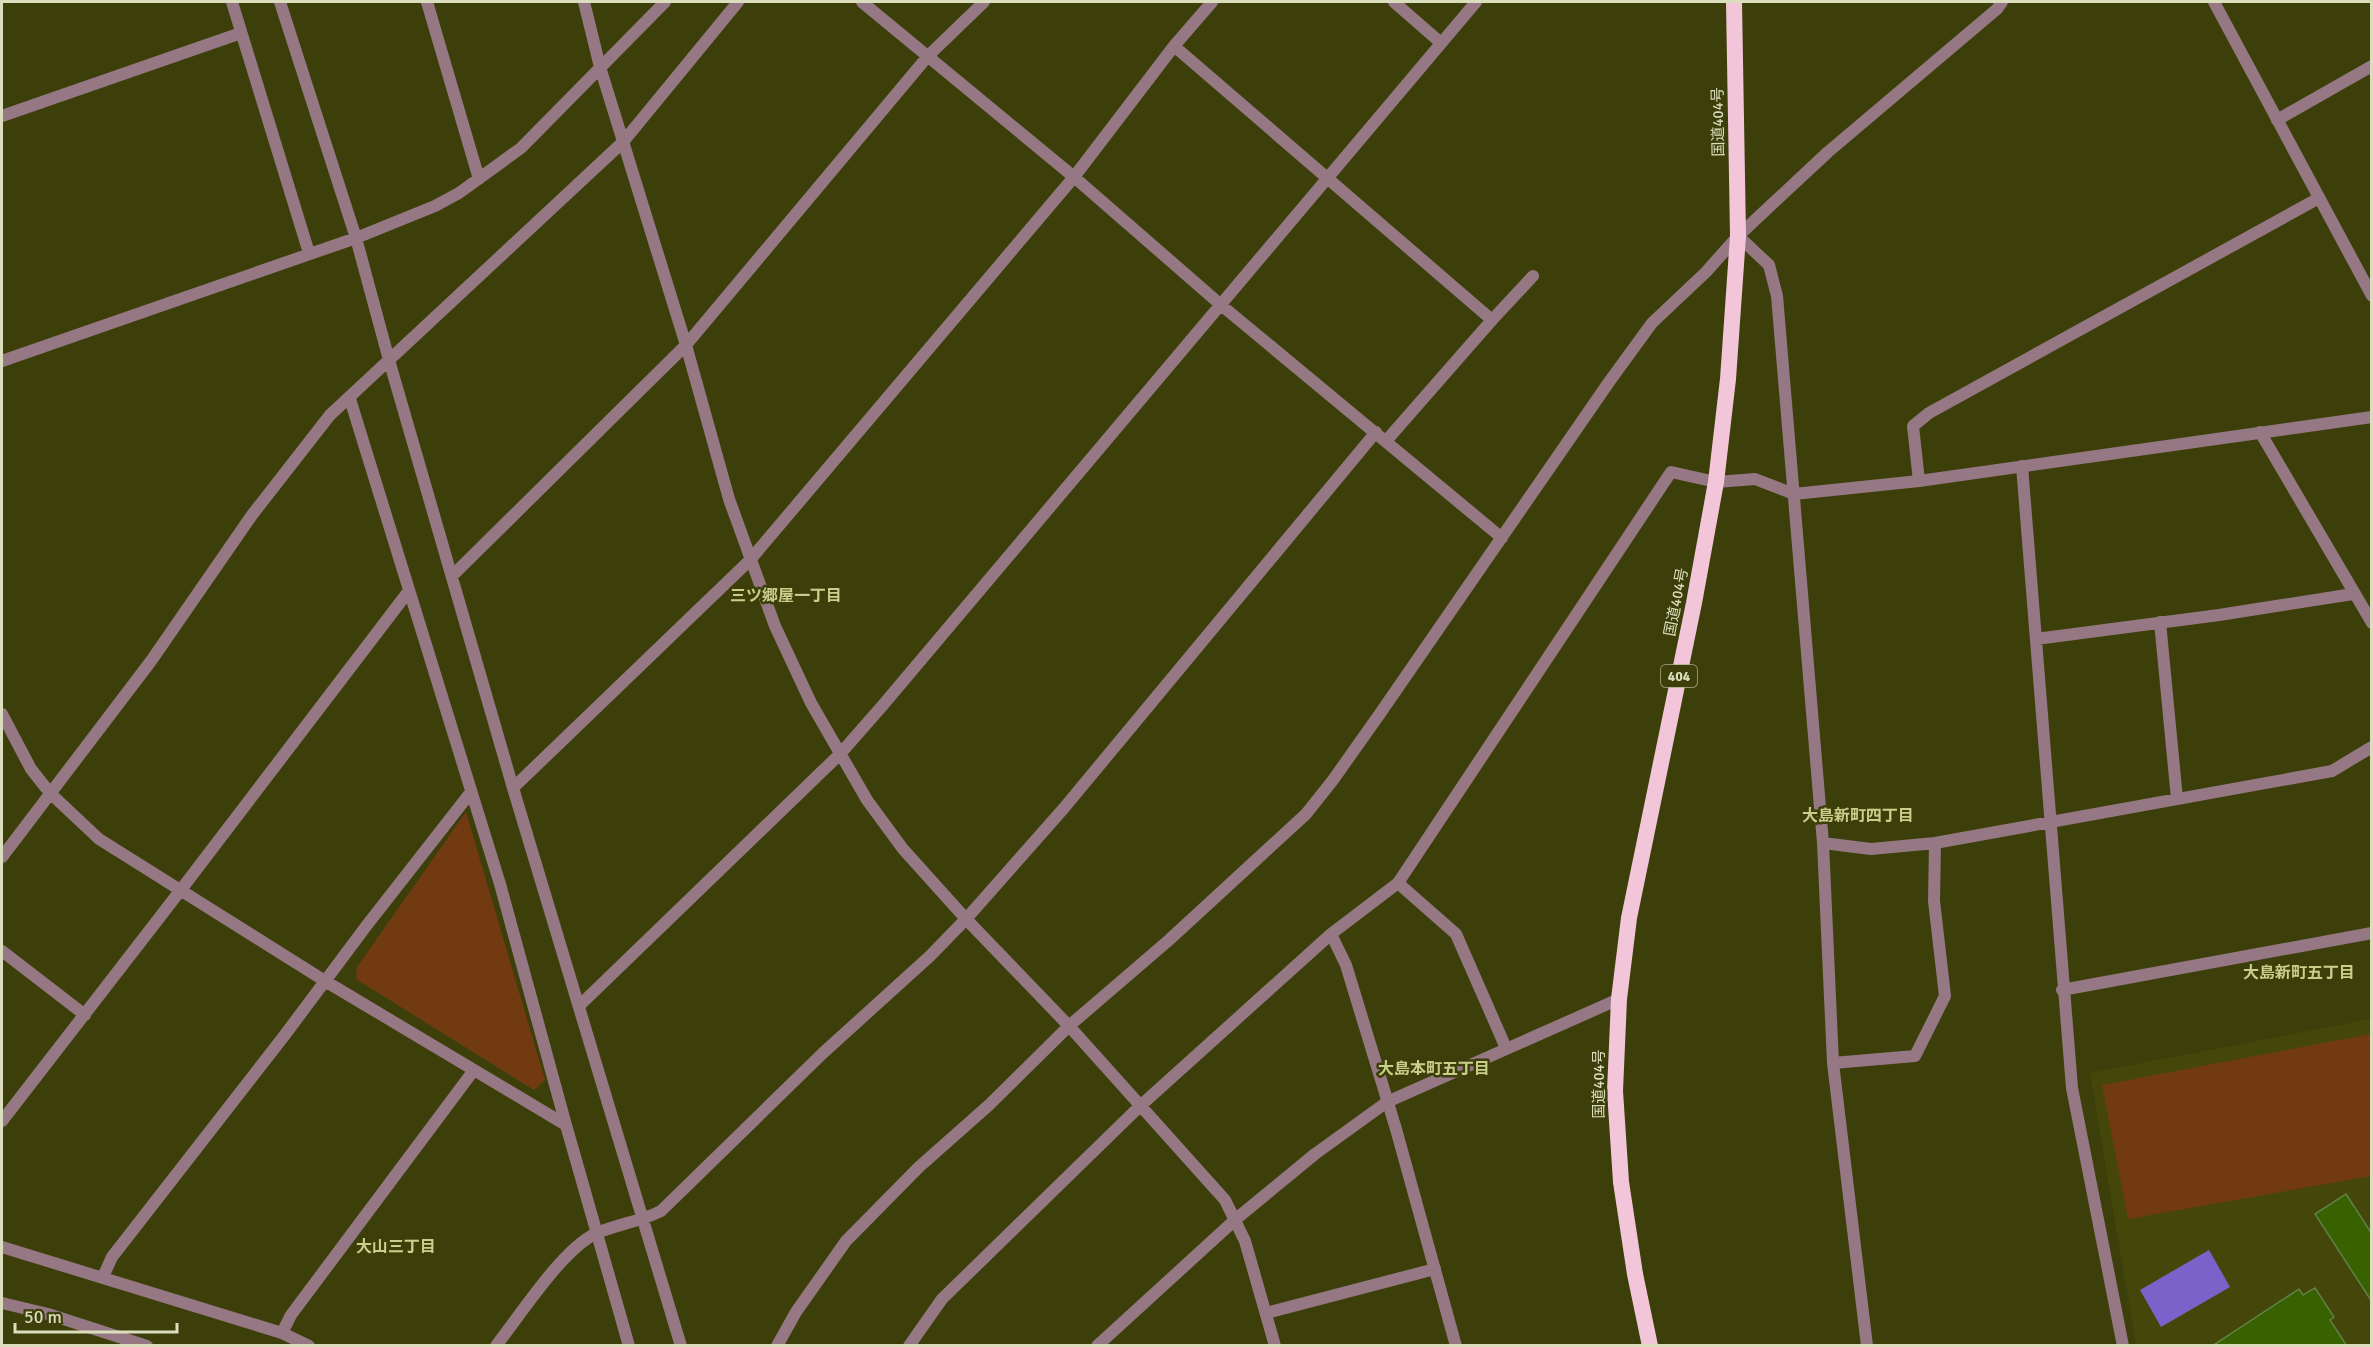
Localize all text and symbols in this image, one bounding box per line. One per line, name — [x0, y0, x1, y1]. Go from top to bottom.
street label: 国道404号 — [1708, 87, 1728, 157]
street label: 国道404号 — [1661, 566, 1691, 638]
district label: 三ツ郷屋一丁目 — [730, 586, 842, 606]
road number: 404 — [1661, 665, 1697, 687]
district label: 大島新町四丁目 — [1802, 806, 1914, 826]
district label: 大島新町五丁目 — [2243, 963, 2355, 983]
street label: 国道404号 — [1590, 1049, 1608, 1119]
district label: 大島本町五丁目 — [1378, 1059, 1490, 1079]
district label: 大山三丁目 — [356, 1237, 436, 1257]
scale bar — [15, 1296, 177, 1334]
text: 50 m — [24, 1306, 62, 1328]

